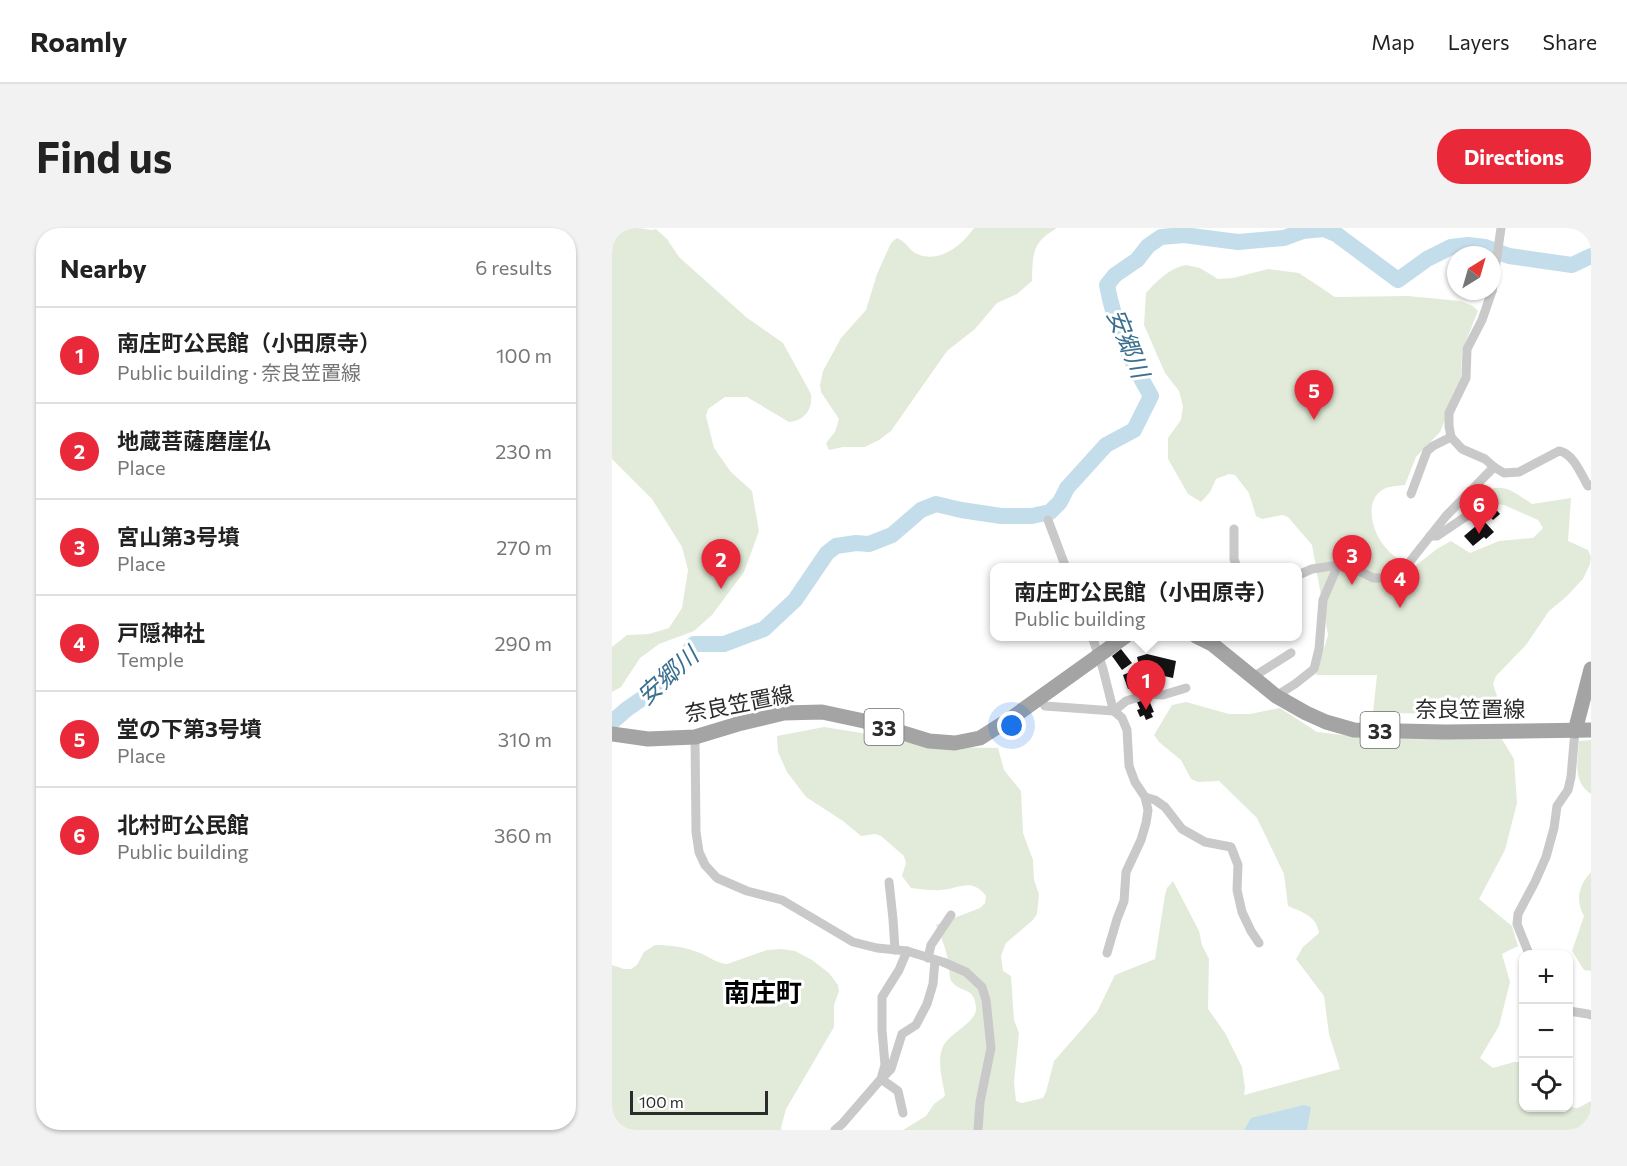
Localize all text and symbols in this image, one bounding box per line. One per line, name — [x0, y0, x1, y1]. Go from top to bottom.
text: Roamly — [30, 24, 127, 58]
text: Map — [1371, 29, 1415, 54]
text: Layers — [1448, 29, 1510, 54]
text: Share — [1543, 29, 1597, 54]
button: Directions — [1437, 129, 1591, 184]
text: Find us — [36, 130, 172, 182]
north arrow — [1447, 246, 1501, 300]
text: Nearby — [60, 252, 147, 283]
text: 6 results — [475, 255, 552, 279]
water label: 安郷川 — [1102, 304, 1157, 385]
text: 南庄町公民館（小田原寺） — [117, 329, 381, 356]
text: 1 — [75, 343, 84, 367]
text: 100 m — [496, 343, 552, 367]
text: Public building · 奈良笠置線 — [117, 360, 361, 384]
pin: 5 — [1294, 370, 1334, 420]
text: 地蔵菩薩磨崖仏 — [117, 427, 271, 454]
text: 2 — [74, 439, 85, 463]
text: 230 m — [495, 439, 552, 463]
text: Place — [117, 455, 166, 479]
pin: 6 — [1460, 484, 1498, 534]
text: 宮山第3号墳 — [117, 523, 240, 550]
text: 3 — [74, 535, 85, 559]
text: 270 m — [496, 535, 552, 559]
pin: 3 — [1332, 536, 1372, 585]
pin: 2 — [702, 540, 740, 589]
text: Place — [117, 551, 166, 575]
pin: 4 — [1380, 558, 1420, 608]
popup — [990, 563, 1302, 641]
text: 南庄町公民館（小田原寺） — [1014, 578, 1278, 605]
text: Public building — [1014, 606, 1146, 630]
text: 戸隠神社 — [117, 619, 205, 646]
text: 4 — [73, 631, 86, 655]
text: 290 m — [494, 631, 552, 655]
water label: 安郷川 — [631, 638, 706, 710]
text: Temple — [117, 647, 184, 671]
pin: 1 — [1126, 660, 1166, 710]
street label: 奈良笠置線 — [682, 679, 796, 727]
street label: 奈良笠置線 — [1415, 695, 1525, 722]
road number: 33 — [864, 709, 904, 745]
your location — [997, 711, 1026, 740]
road number: 33 — [1360, 712, 1400, 748]
text: 堂の下第3号墳 — [117, 715, 262, 742]
text: 5 — [74, 727, 85, 751]
text: 310 m — [498, 727, 552, 751]
text: Place — [117, 743, 166, 767]
text: 北村町公民館 — [117, 811, 249, 838]
text: 6 — [73, 823, 86, 847]
text: 360 m — [494, 823, 552, 847]
text: Public building — [117, 839, 249, 863]
map controls — [1519, 950, 1573, 1112]
button: + — [1519, 950, 1573, 1004]
district label: 南庄町 — [724, 976, 802, 1007]
button: − — [1519, 1004, 1573, 1058]
button: locate — [1519, 1058, 1573, 1112]
scale bar — [630, 1088, 768, 1116]
text: 100 m — [639, 1092, 684, 1111]

